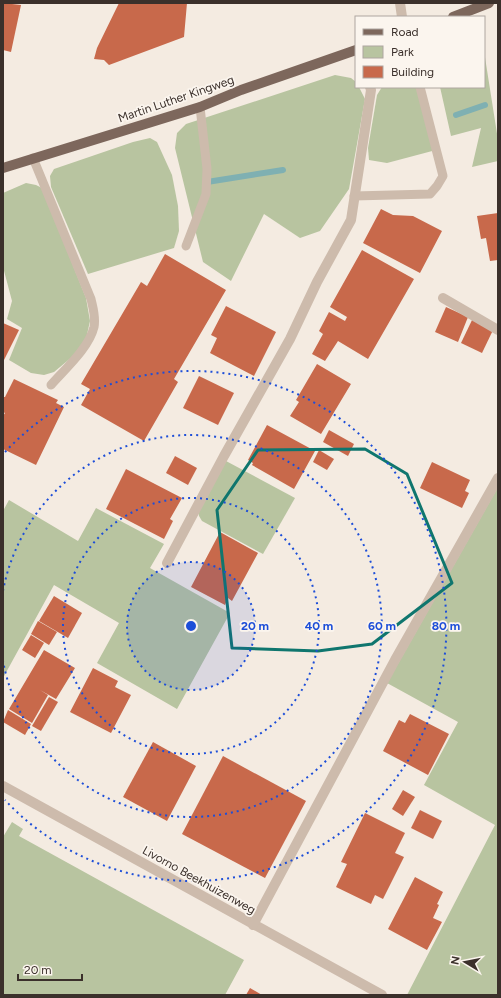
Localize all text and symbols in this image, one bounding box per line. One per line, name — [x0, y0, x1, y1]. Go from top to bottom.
legend — [355, 16, 485, 88]
text: Road — [391, 25, 419, 39]
text: Park — [391, 45, 414, 59]
text: Building — [391, 65, 434, 79]
street label: Martin Luther Kingweg — [116, 73, 236, 125]
centre of rings — [184, 619, 198, 633]
text: 20 m — [241, 619, 269, 633]
text: 40 m — [305, 619, 333, 633]
text: 60 m — [368, 619, 396, 633]
text: 80 m — [432, 619, 460, 633]
street label: Livorno Beekhuizenweg — [140, 843, 258, 917]
north arrow — [445, 942, 485, 982]
text: N — [449, 955, 463, 966]
scale bar — [18, 956, 82, 982]
text: 20 m — [24, 963, 52, 977]

